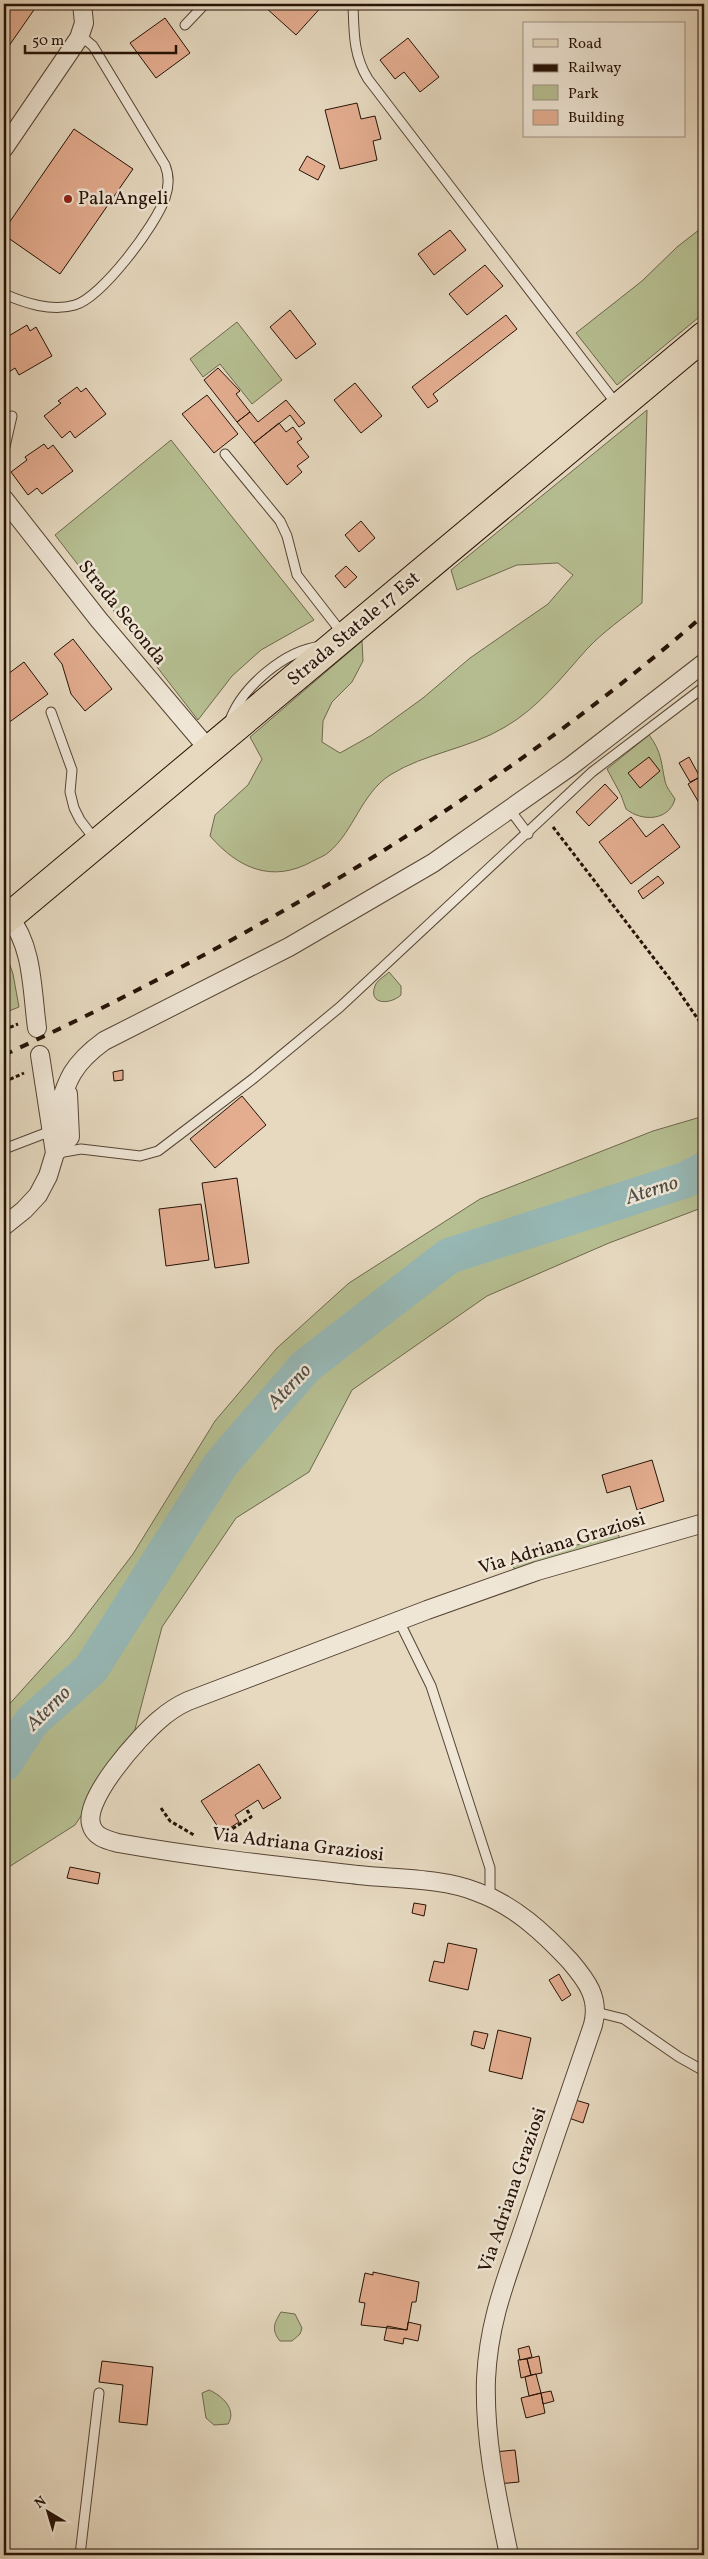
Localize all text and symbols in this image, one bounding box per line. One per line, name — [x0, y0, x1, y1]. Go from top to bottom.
scale bar — [25, 22, 176, 54]
legend — [523, 22, 686, 138]
text: 50 m — [32, 31, 64, 52]
text: Road — [568, 34, 602, 55]
text: Railway — [568, 58, 621, 79]
text: Park — [568, 84, 599, 105]
text: Building — [568, 108, 625, 129]
place label: PalaAngeli — [78, 186, 169, 212]
marker: PalaAngeli — [62, 193, 74, 205]
street label: Strada Seconda — [72, 555, 172, 671]
street label: Strada Statale 17 Est — [282, 565, 426, 692]
water label: Aterno — [621, 1169, 682, 1213]
water label: Aterno — [261, 1358, 319, 1417]
street label: Via Adriana Graziosi — [475, 1506, 649, 1582]
water label: Aterno — [19, 1680, 78, 1739]
street label: Via Adriana Graziosi — [211, 1822, 386, 1868]
street label: Via Adriana Graziosi — [473, 2104, 554, 2276]
north arrow — [22, 2486, 72, 2536]
text: N — [31, 2492, 51, 2514]

